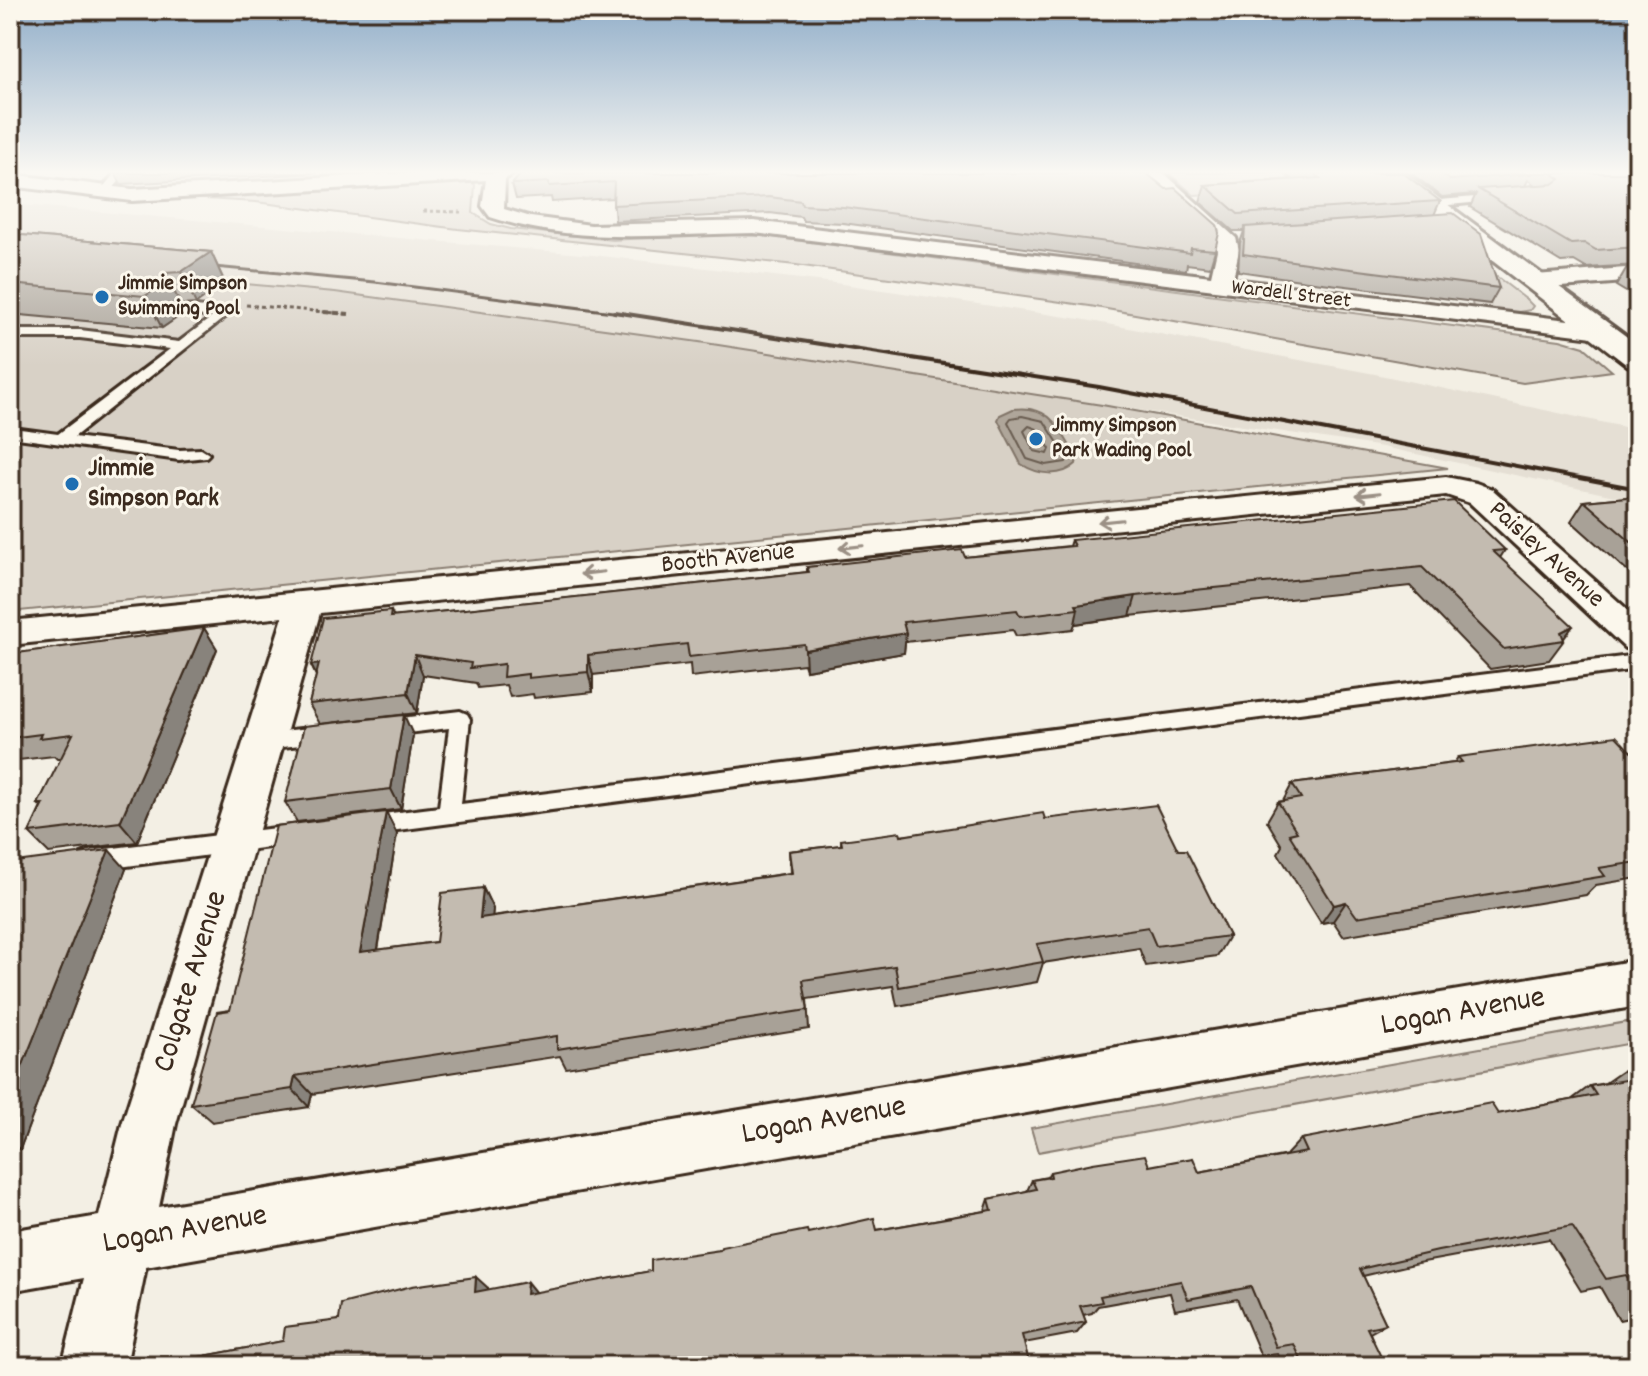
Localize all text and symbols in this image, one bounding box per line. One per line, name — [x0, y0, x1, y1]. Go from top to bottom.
place label: Jimmie Simpson Swimming Pool — [118, 269, 247, 325]
street label: Wardell Street — [1230, 272, 1352, 318]
marker: Jimmie Simpson Swimming Pool — [93, 288, 111, 306]
place label: Jimmy Simpson Park Wading Pool — [1052, 411, 1192, 467]
marker: Jimmy Simpson Park Wading Pool — [1027, 430, 1045, 448]
place label: Jimmie Simpson Park — [88, 451, 219, 518]
marker: Jimmie Simpson Park — [63, 475, 81, 493]
one-way arrow — [1355, 487, 1382, 502]
street label: Paisley Avenue — [1480, 493, 1612, 617]
one-way arrow — [1097, 513, 1124, 528]
street label: Booth Avenue — [659, 534, 797, 584]
one-way arrow — [838, 540, 865, 555]
one-way arrow — [580, 566, 606, 581]
street label: Colgate Avenue — [143, 886, 241, 1078]
street label: Logan Avenue — [1377, 976, 1549, 1050]
street label: Logan Avenue — [738, 1085, 910, 1159]
street label: Logan Avenue — [99, 1194, 271, 1268]

